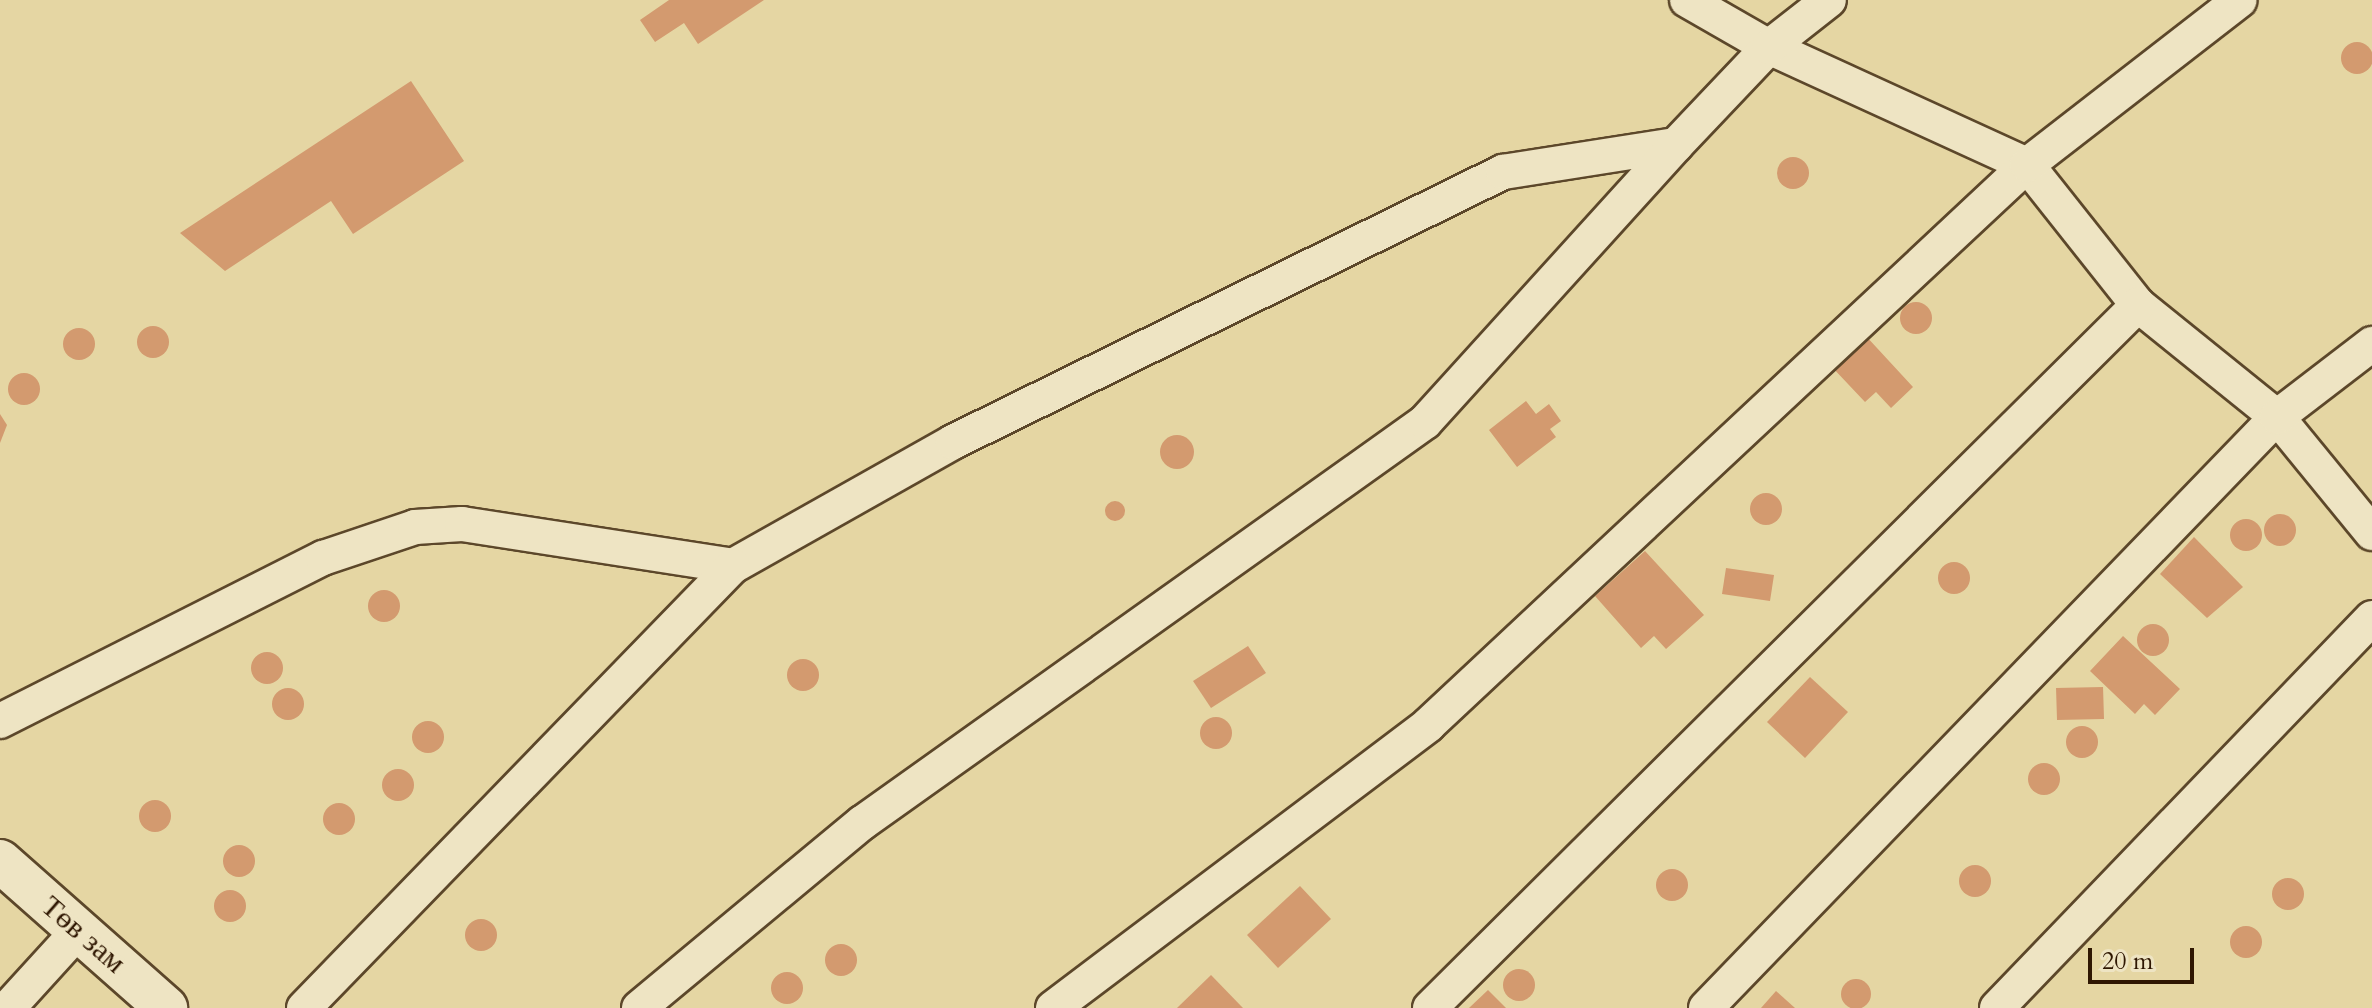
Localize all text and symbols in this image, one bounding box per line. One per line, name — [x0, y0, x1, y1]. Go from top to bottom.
street label: Төв зам — [34, 889, 132, 981]
scale bar — [2092, 932, 2198, 982]
text: 20 m — [2102, 945, 2153, 978]

